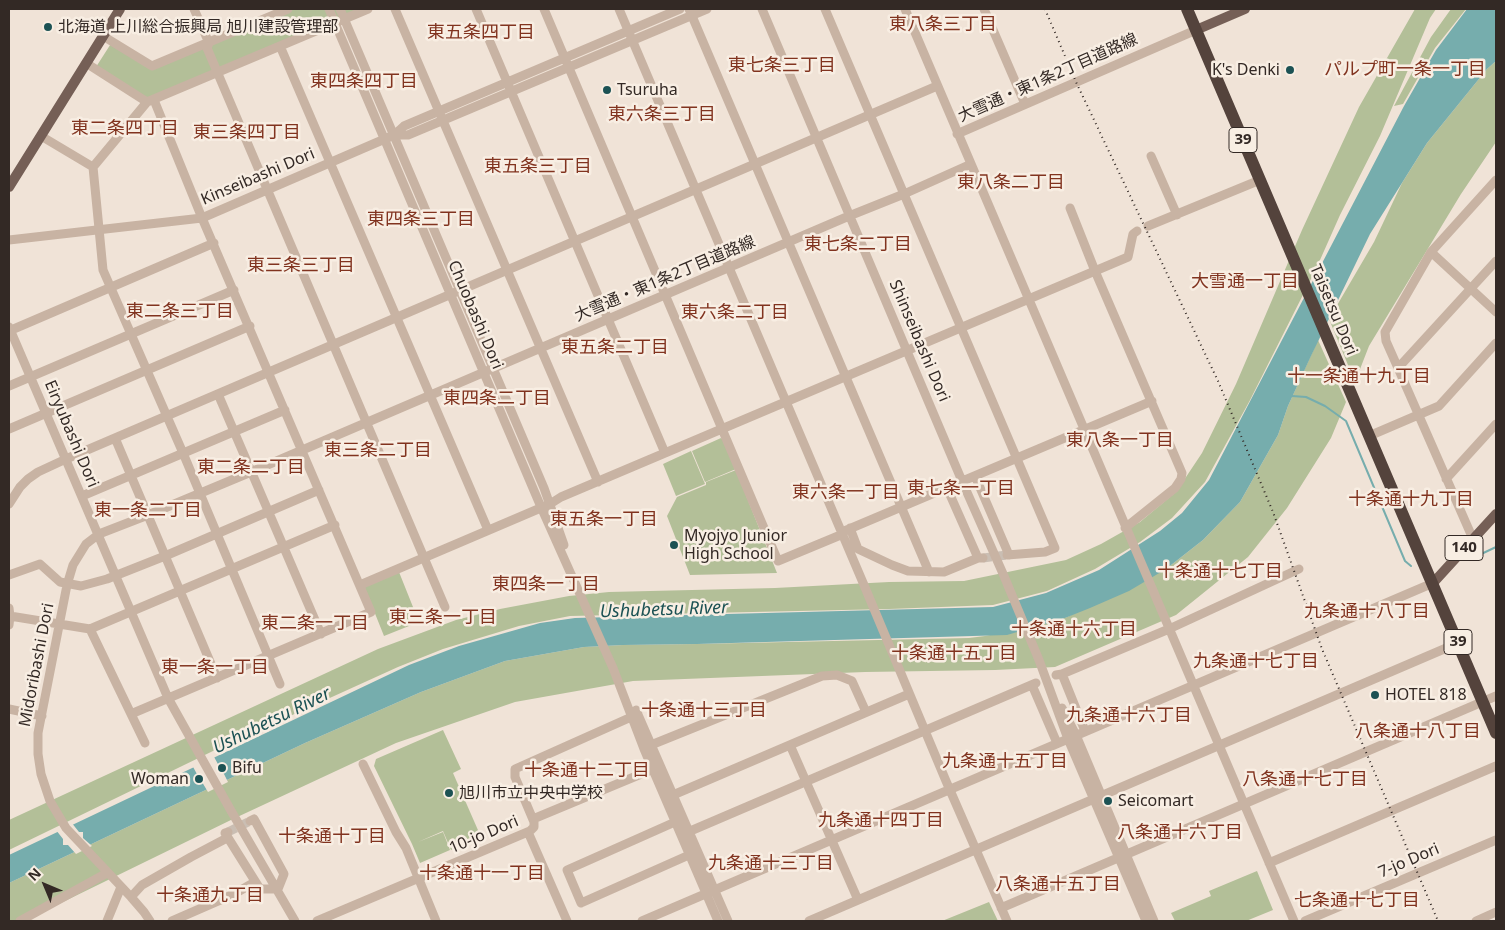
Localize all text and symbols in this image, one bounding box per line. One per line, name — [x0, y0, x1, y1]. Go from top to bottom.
district label: 東八条三丁目 — [889, 14, 997, 36]
place label: 北海道 上川総合振興局 旭川建設管理部 — [58, 17, 338, 37]
marker: 北海道 上川総合振興局 旭川建設管理部 — [42, 21, 54, 33]
district label: 東五条四丁目 — [427, 22, 535, 44]
street label: 大雪通・東1条2丁目道路線 — [955, 30, 1141, 126]
district label: 東七条三丁目 — [728, 55, 836, 77]
district label: パルプ町一条一丁目 — [1324, 59, 1486, 81]
place label: K's Denki — [1212, 60, 1280, 80]
marker: K's Denki — [1284, 64, 1296, 76]
district label: 東四条四丁目 — [310, 71, 418, 93]
place label: Tsuruha — [617, 80, 678, 100]
marker: Tsuruha — [601, 84, 613, 96]
district label: 東六条三丁目 — [608, 104, 716, 126]
district label: 東二条四丁目 — [71, 118, 179, 140]
district label: 東三条四丁目 — [193, 122, 301, 144]
road number: 39 — [1229, 128, 1257, 152]
street label: Kinseibashi Dori — [198, 144, 318, 210]
district label: 東五条三丁目 — [484, 156, 592, 178]
district label: 東八条二丁目 — [957, 172, 1065, 194]
district label: 東四条三丁目 — [367, 209, 475, 231]
street label: 大雪通・東1条2丁目道路線 — [572, 232, 758, 326]
district label: 東七条二丁目 — [804, 234, 912, 256]
district label: 東三条三丁目 — [247, 255, 355, 277]
street label: Chuobashi Dori — [443, 258, 507, 372]
street label: Taisetsu Dori — [1305, 262, 1361, 358]
district label: 大雪通一丁目 — [1191, 271, 1299, 293]
street label: Shinseibashi Dori — [885, 277, 953, 405]
district label: 東二条三丁目 — [126, 301, 234, 323]
district label: 東六条二丁目 — [681, 302, 789, 324]
district label: 東五条二丁目 — [561, 337, 669, 359]
district label: 十一条通十九丁目 — [1287, 366, 1431, 388]
street label: Eiryubashi Dori — [40, 378, 102, 490]
district label: 東四条二丁目 — [443, 388, 551, 410]
district label: 東八条一丁目 — [1066, 430, 1174, 452]
district label: 東三条二丁目 — [324, 440, 432, 462]
district label: 東二条二丁目 — [197, 457, 305, 479]
district label: 東七条一丁目 — [907, 478, 1015, 500]
district label: 東六条一丁目 — [792, 482, 900, 504]
district label: 十条通十九丁目 — [1348, 489, 1474, 511]
district label: 東一条二丁目 — [94, 500, 202, 522]
district label: 東五条一丁目 — [550, 509, 658, 531]
place label: Myojyo Junior High School — [684, 526, 787, 564]
road number: 140 — [1445, 536, 1483, 560]
marker: Myojyo Junior High School — [668, 539, 680, 551]
district label: 十条通十七丁目 — [1157, 561, 1283, 583]
district label: 東四条一丁目 — [492, 574, 600, 596]
water label: Ushubetsu River — [599, 597, 729, 623]
street label: Midoribashi Dori — [16, 601, 58, 729]
district label: 九条通十八丁目 — [1304, 601, 1430, 623]
district label: 東三条一丁目 — [389, 607, 497, 629]
district label: 東二条一丁目 — [261, 613, 369, 635]
district label: 十条通十六丁目 — [1011, 619, 1137, 641]
road number: 39 — [1444, 630, 1472, 654]
district label: 十条通十五丁目 — [891, 643, 1017, 665]
district label: 九条通十七丁目 — [1193, 651, 1319, 673]
district label: 東一条一丁目 — [161, 657, 269, 679]
water label: Ushubetsu River — [209, 683, 335, 759]
place label: HOTEL 818 — [1385, 685, 1467, 705]
marker: HOTEL 818 — [1369, 689, 1381, 701]
district label: 十条通十三丁目 — [641, 700, 767, 722]
district label: 九条通十六丁目 — [1066, 705, 1192, 727]
district label: 八条通十八丁目 — [1355, 721, 1481, 743]
district label: 九条通十五丁目 — [942, 751, 1068, 773]
place label: Bifu — [232, 758, 262, 778]
district label: 十条通十二丁目 — [524, 760, 650, 782]
marker: Bifu — [216, 762, 228, 774]
place label: Woman — [131, 769, 189, 789]
district label: 八条通十七丁目 — [1242, 769, 1368, 791]
marker: Woman — [193, 773, 205, 785]
place label: 旭川市立中央中学校 — [459, 783, 603, 803]
marker: 旭川市立中央中学校 — [443, 787, 455, 799]
place label: Seicomart — [1118, 791, 1194, 811]
marker: Seicomart — [1102, 795, 1114, 807]
district label: 九条通十四丁目 — [818, 810, 944, 832]
street label: 10-jo Dori — [446, 812, 522, 858]
district label: 八条通十六丁目 — [1117, 822, 1243, 844]
district label: 十条通十丁目 — [278, 826, 386, 848]
street label: 7-jo Dori — [1376, 840, 1442, 882]
district label: 九条通十三丁目 — [708, 853, 834, 875]
north arrow — [20, 860, 70, 910]
text: N — [23, 863, 45, 885]
district label: 十条通十一丁目 — [419, 863, 545, 885]
district label: 八条通十五丁目 — [995, 874, 1121, 896]
district label: 十条通九丁目 — [156, 885, 264, 907]
district label: 七条通十七丁目 — [1294, 890, 1420, 912]

